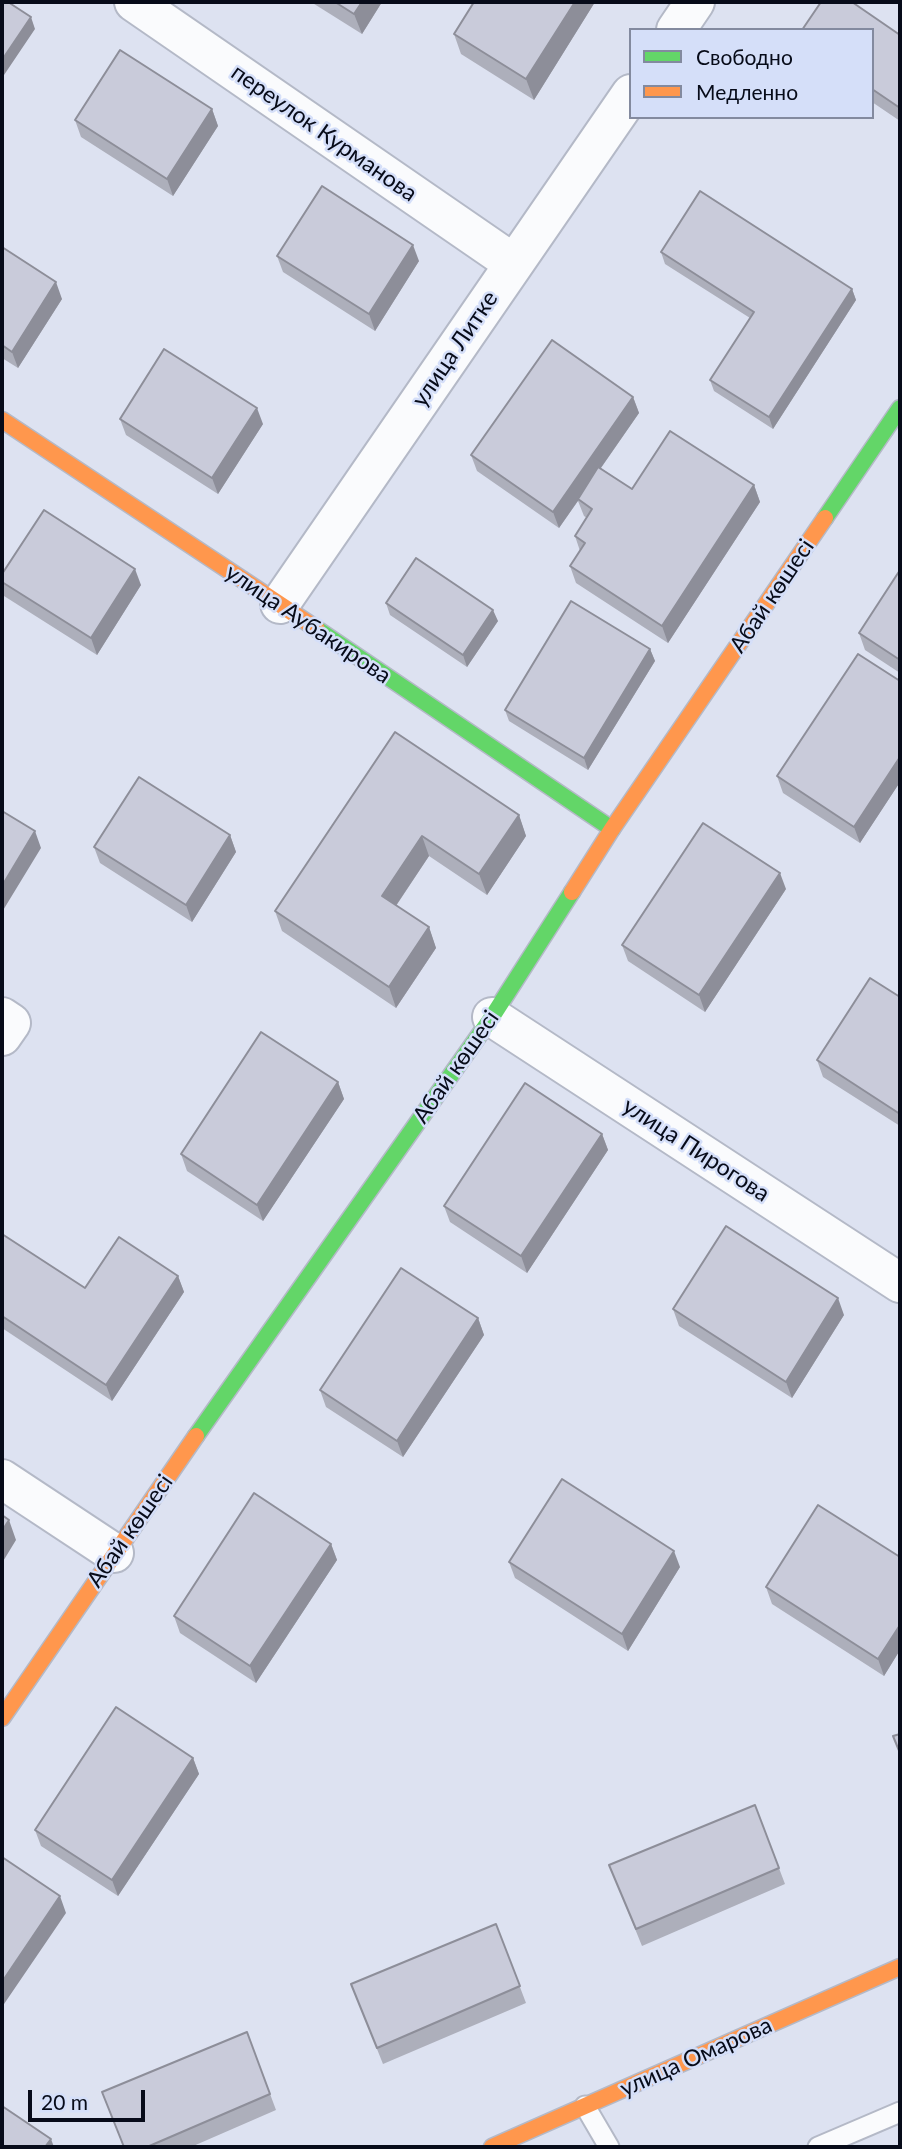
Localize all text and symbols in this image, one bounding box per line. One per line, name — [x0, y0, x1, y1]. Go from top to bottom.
legend — [629, 28, 874, 119]
text: Свободно — [696, 44, 793, 69]
street label: переулок Курманова — [226, 58, 422, 208]
text: Медленно — [696, 79, 798, 104]
street label: улица Литке — [406, 286, 504, 412]
street label: Абай көшесі — [724, 534, 820, 658]
street label: улица Аубакирова — [220, 558, 396, 690]
street label: Абай көшесі — [407, 1005, 505, 1129]
street label: улица Пирогова — [617, 1092, 775, 1208]
street label: Абай көшесі — [81, 1469, 179, 1593]
street label: улица Омарова — [616, 2011, 776, 2103]
scale bar — [32, 2076, 149, 2120]
text: 20 m — [41, 2089, 88, 2114]

